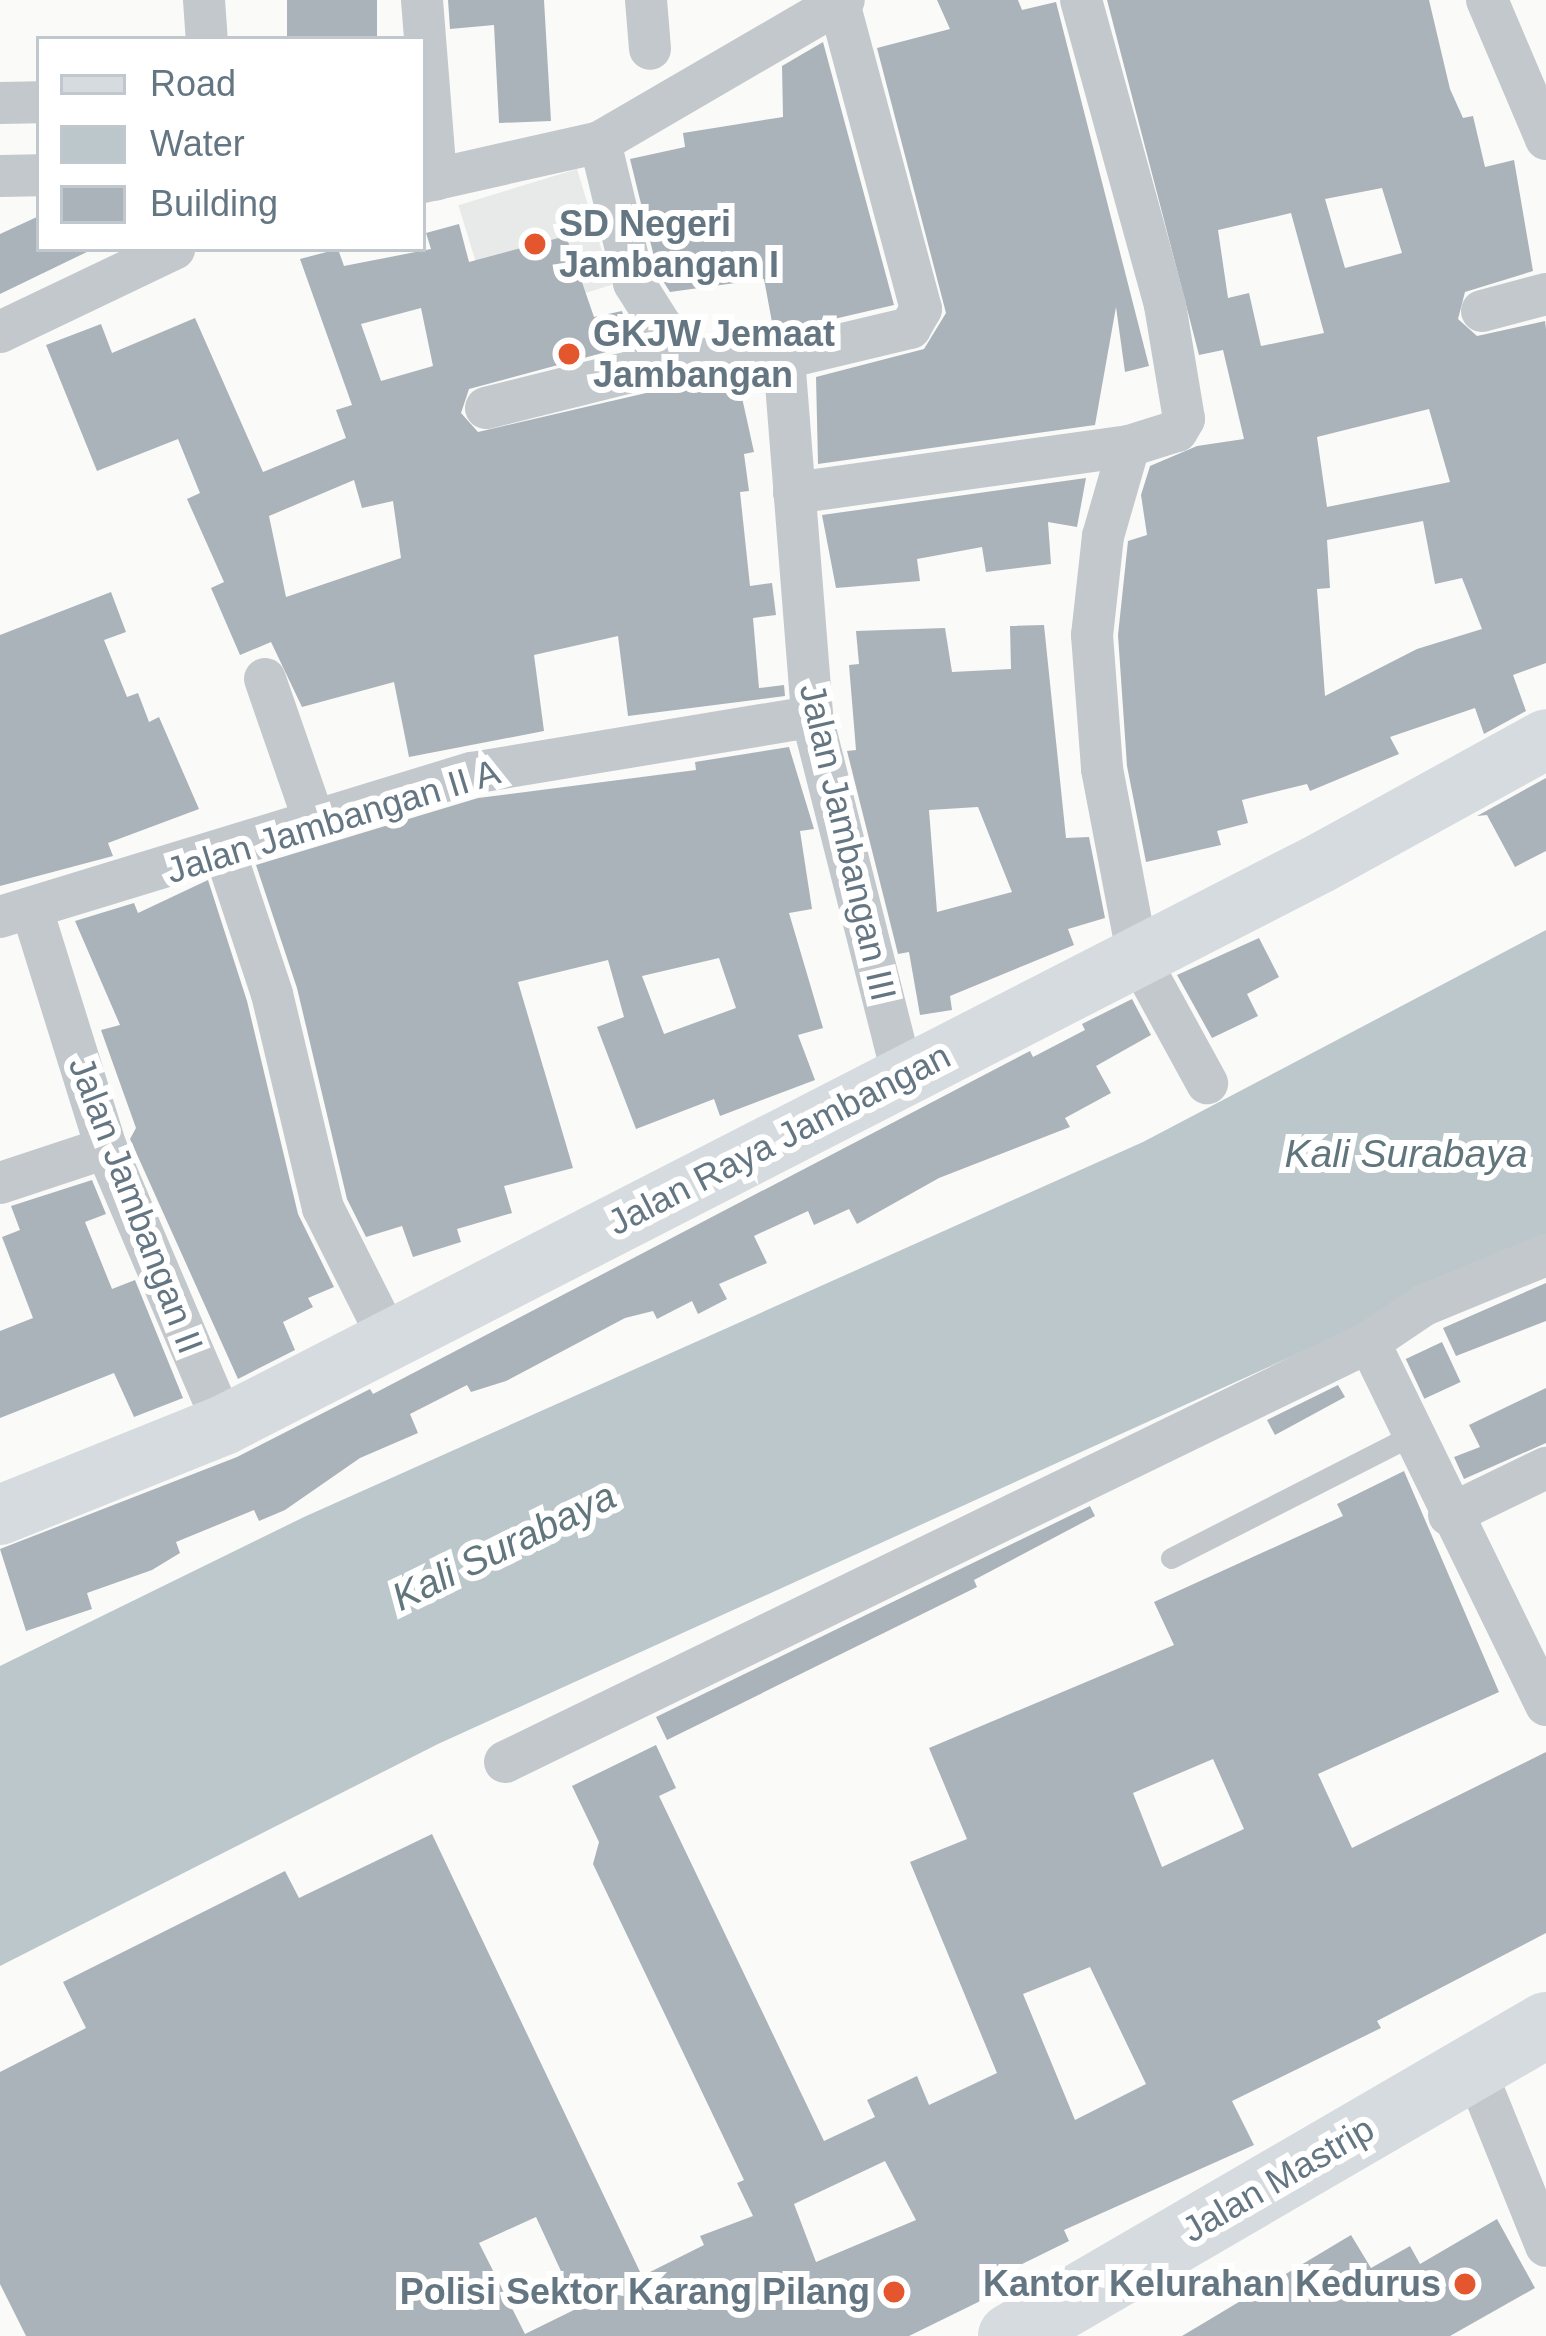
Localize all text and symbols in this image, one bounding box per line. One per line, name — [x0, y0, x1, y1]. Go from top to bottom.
legend — [36, 36, 426, 252]
text: Road — [150, 63, 236, 104]
text: Water — [150, 123, 245, 164]
text: Building — [150, 183, 278, 224]
place label: SD Negeri Jambangan I — [559, 201, 779, 286]
marker: SD Negeri Jambangan I — [522, 231, 548, 257]
place label: GKJW Jemaat Jambangan — [593, 311, 835, 396]
marker: GKJW Jemaat Jambangan — [556, 341, 582, 367]
street label: Jalan Jambangan III — [790, 679, 906, 1005]
street label: Jalan Jambangan II A — [160, 749, 506, 893]
street label: Jalan Raya Jambangan — [601, 1034, 957, 1244]
street label: Jalan Jambangan II — [60, 1051, 212, 1359]
water label: Kali Surabaya — [1285, 1131, 1527, 1177]
water label: Kali Surabaya — [385, 1473, 623, 1621]
street label: Jalan Mastrip — [1174, 2107, 1382, 2251]
place label: Kantor Kelurahan Kedurus — [983, 2262, 1441, 2306]
place label: Polisi Sektor Karang Pilang — [400, 2270, 870, 2314]
marker: Kantor Kelurahan Kedurus — [1452, 2271, 1478, 2297]
marker: Polisi Sektor Karang Pilang — [881, 2279, 907, 2305]

